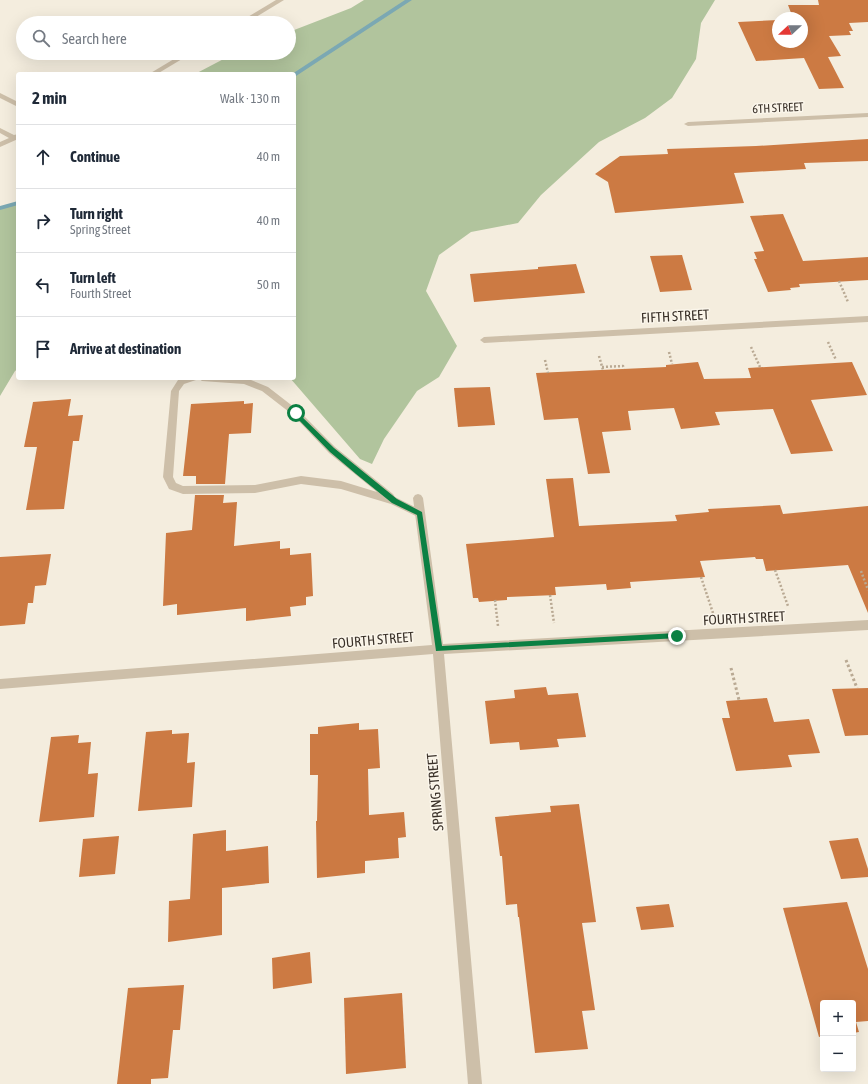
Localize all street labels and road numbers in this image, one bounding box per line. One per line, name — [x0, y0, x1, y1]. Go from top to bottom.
street label: 6TH STREET — [752, 100, 805, 116]
street label: FIFTH STREET — [641, 306, 709, 326]
street label: FOURTH STREET — [702, 608, 786, 628]
street label: FOURTH STREET — [331, 628, 415, 652]
street label: SPRING STREET — [424, 752, 446, 832]

